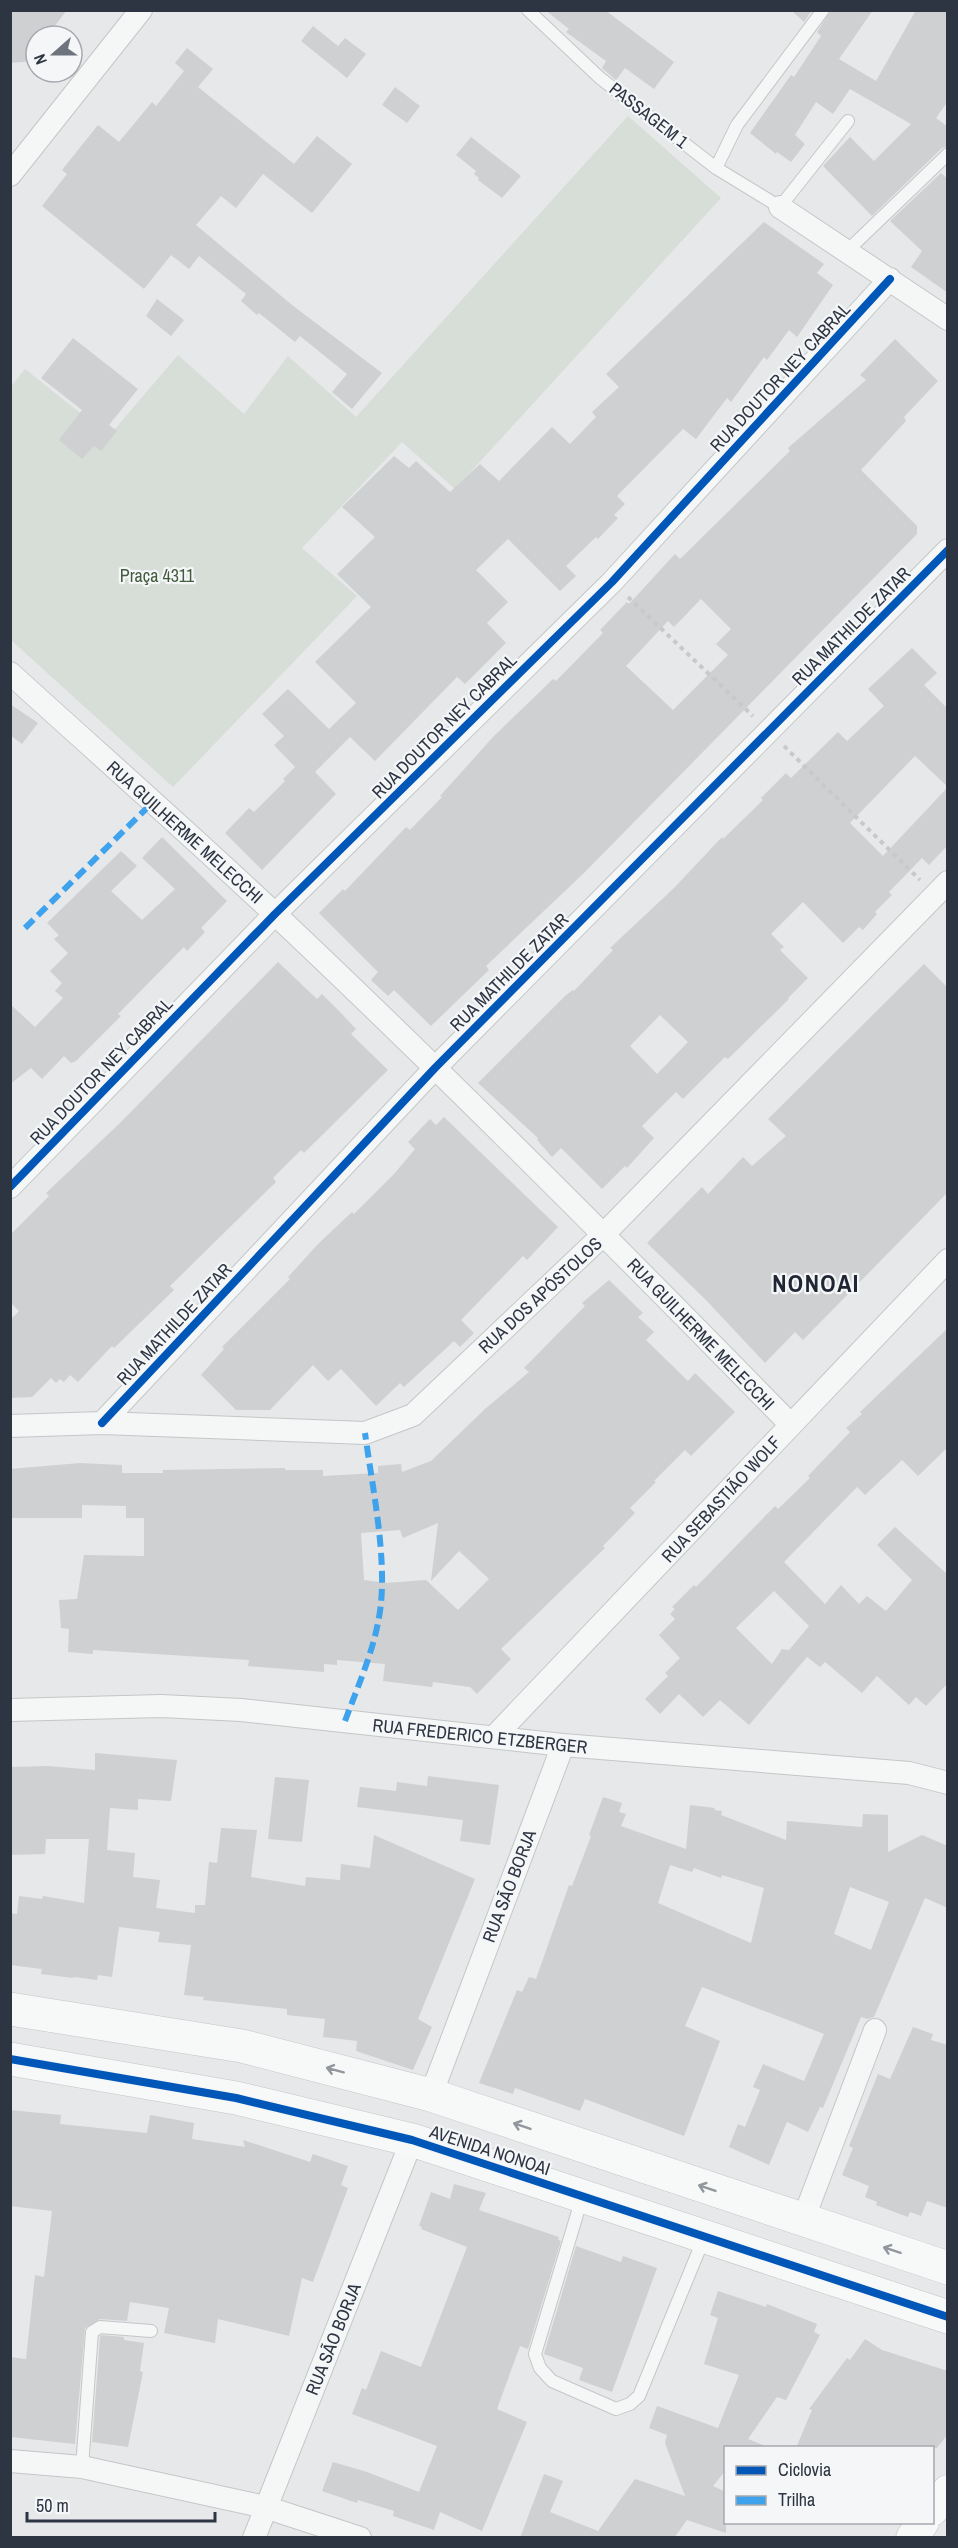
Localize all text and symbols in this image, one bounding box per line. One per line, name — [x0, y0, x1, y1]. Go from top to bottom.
north arrow — [24, 24, 84, 84]
text: N — [28, 51, 52, 68]
street label: PASSAGEM 1 — [604, 76, 694, 154]
street label: RUA DOUTOR NEY CABRAL — [704, 297, 856, 457]
street label: RUA MATHILDE ZATAR — [786, 561, 916, 691]
park label: Praça 4311 — [120, 563, 195, 588]
street label: RUA DOUTOR NEY CABRAL — [366, 648, 522, 804]
street label: RUA GUILHERME MELECCHI — [101, 755, 269, 909]
street label: RUA MATHILDE ZATAR — [444, 907, 574, 1037]
street label: RUA DOUTOR NEY CABRAL — [24, 992, 178, 1150]
street label: RUA DOS APÓSTOLOS — [473, 1231, 607, 1359]
street label: RUA GUILHERME MELECCHI — [622, 1252, 780, 1416]
street label: RUA MATHILDE ZATAR — [111, 1257, 237, 1390]
district label: NONOAI — [772, 1267, 860, 1299]
street label: RUA SEBASTIÃO WOLF — [656, 1430, 786, 1568]
street label: RUA FREDERICO ETZBERGER — [371, 1712, 589, 1760]
street label: RUA SÃO BORJA — [476, 1826, 542, 1946]
one-way arrow — [326, 2064, 345, 2076]
street label: AVENIDA NONOAI — [426, 2118, 553, 2181]
one-way arrow — [513, 2119, 532, 2130]
one-way arrow — [698, 2182, 717, 2193]
one-way arrow — [883, 2243, 902, 2254]
street label: RUA SÃO BORJA — [299, 2279, 367, 2399]
legend — [724, 2446, 934, 2524]
text: Ciclovia — [778, 2457, 831, 2482]
scale bar — [27, 2485, 214, 2523]
text: Trilha — [778, 2487, 815, 2512]
text: 50 m — [36, 2493, 69, 2518]

